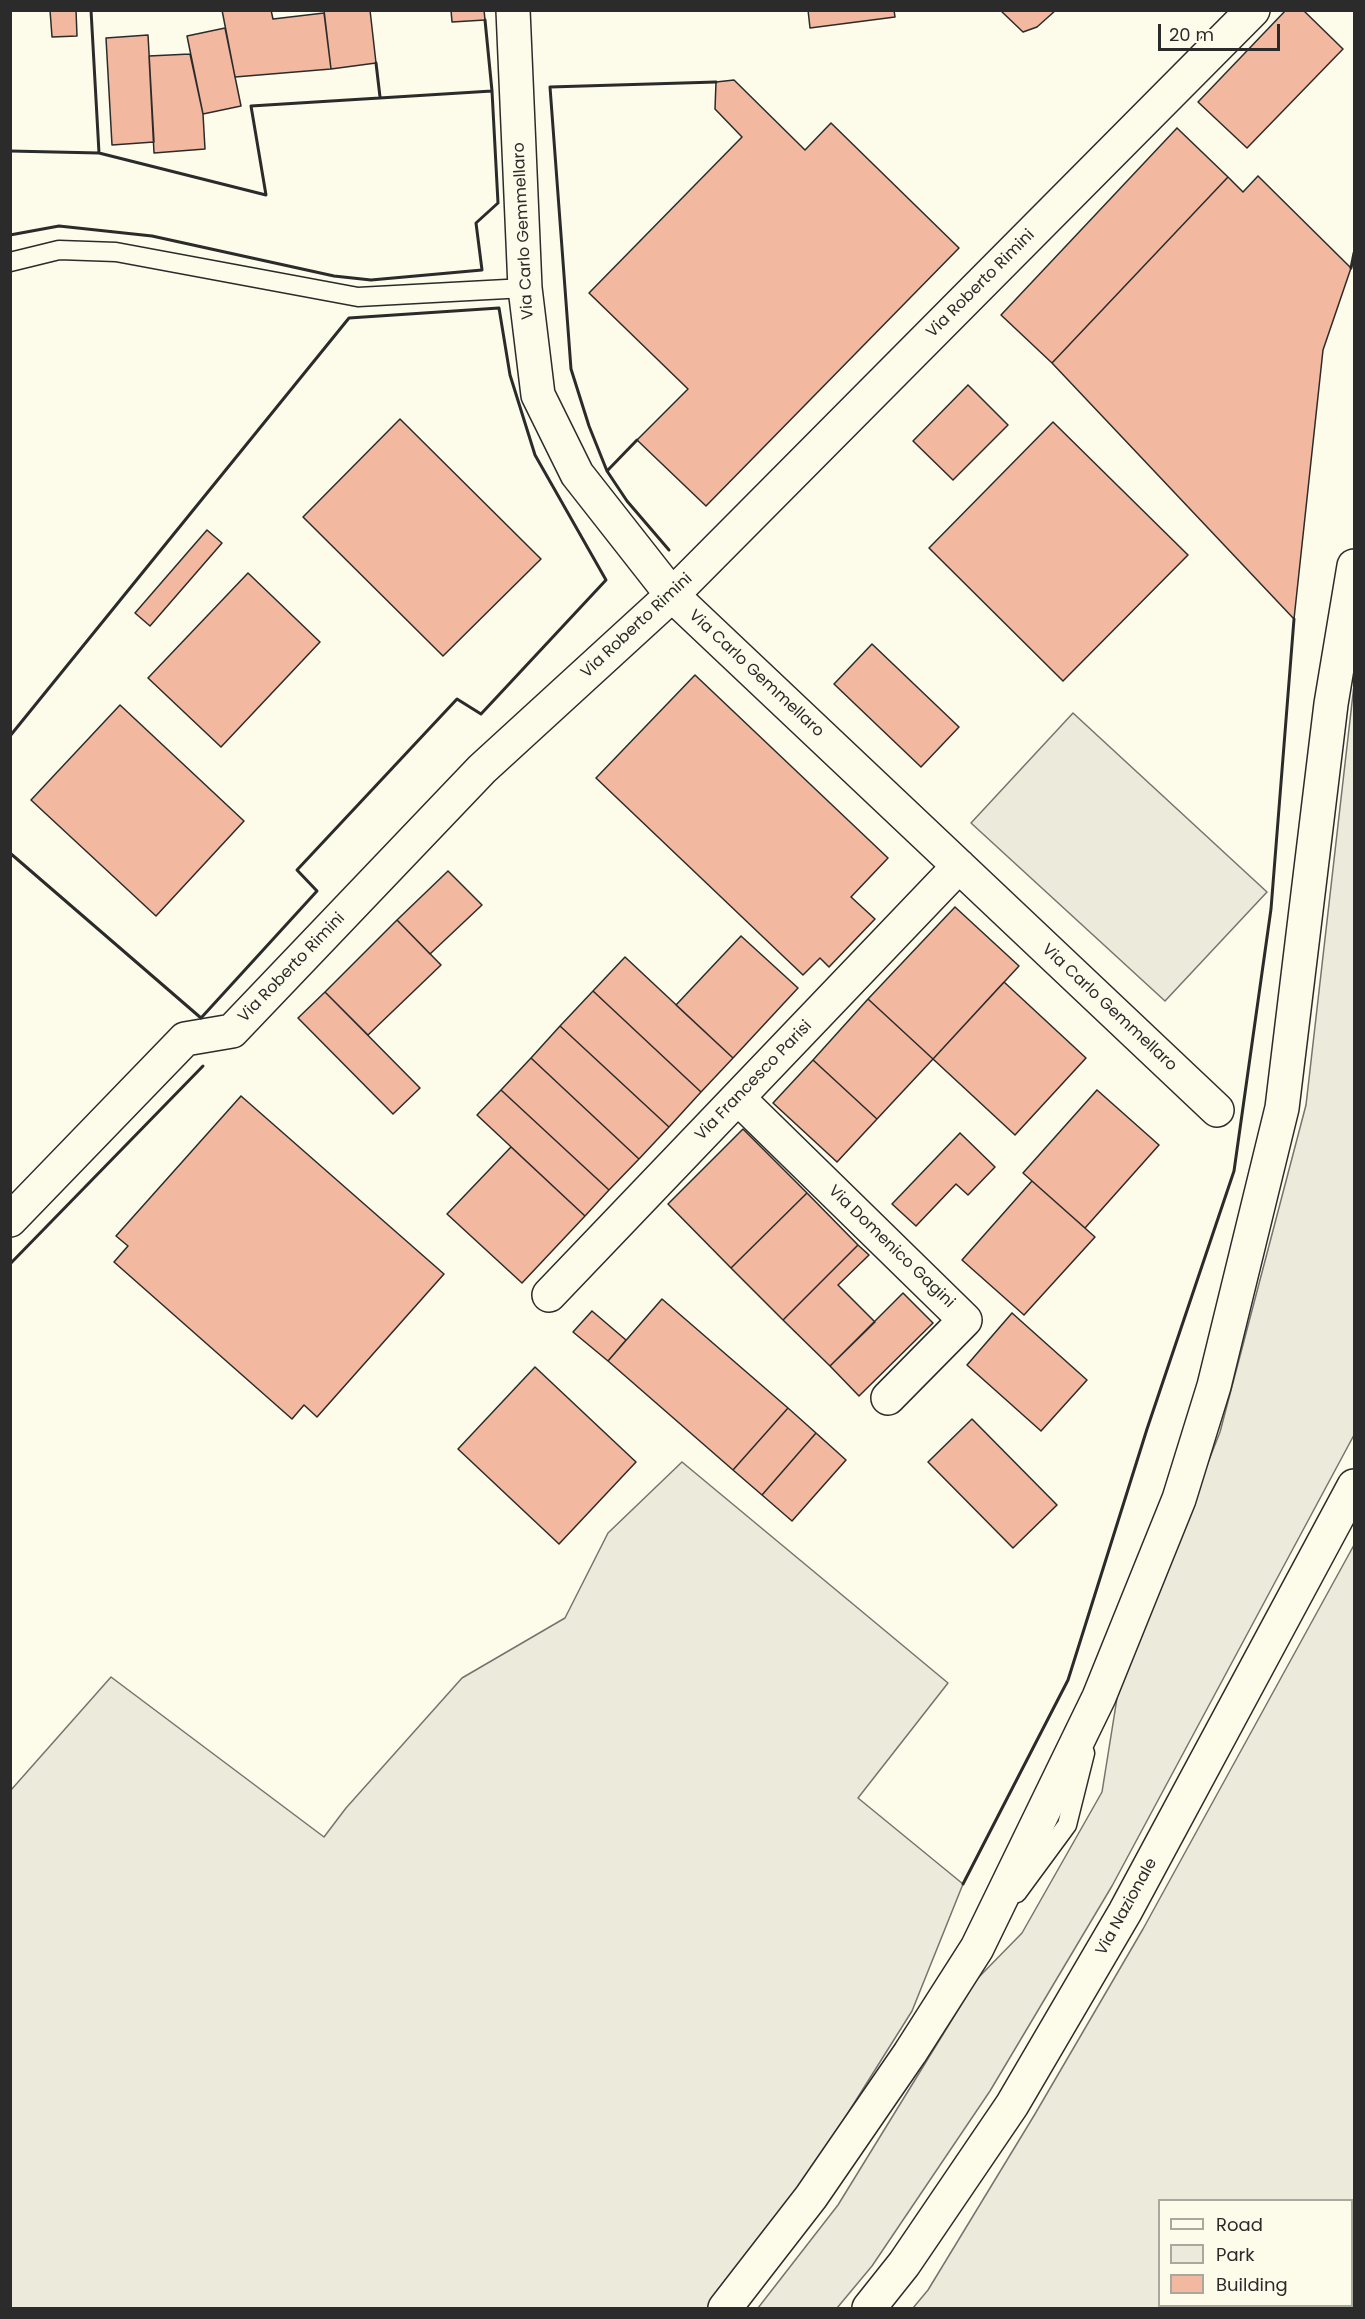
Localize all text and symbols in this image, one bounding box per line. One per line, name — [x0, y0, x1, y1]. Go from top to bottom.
scale bar — [1161, 12, 1282, 50]
text: 20 m — [1169, 22, 1214, 47]
street label: Via Carlo Gemmellaro — [510, 142, 538, 320]
street label: Via Roberto Rimini — [923, 226, 1039, 342]
street label: Via Roberto Rimini — [577, 569, 697, 683]
street label: Via Carlo Gemmellaro — [685, 606, 827, 742]
street label: Via Roberto Rimini — [235, 909, 349, 1027]
street label: Via Carlo Gemmellaro — [1038, 940, 1180, 1076]
street label: Via Francesco Parisi — [692, 1017, 816, 1145]
street label: Via Domenico Gagini — [824, 1182, 958, 1312]
street label: Via Nazionale — [1092, 1855, 1162, 1959]
legend — [1158, 2199, 1353, 2307]
text: Road — [1216, 2212, 1263, 2237]
text: Park — [1216, 2242, 1255, 2267]
text: Building — [1216, 2272, 1288, 2297]

